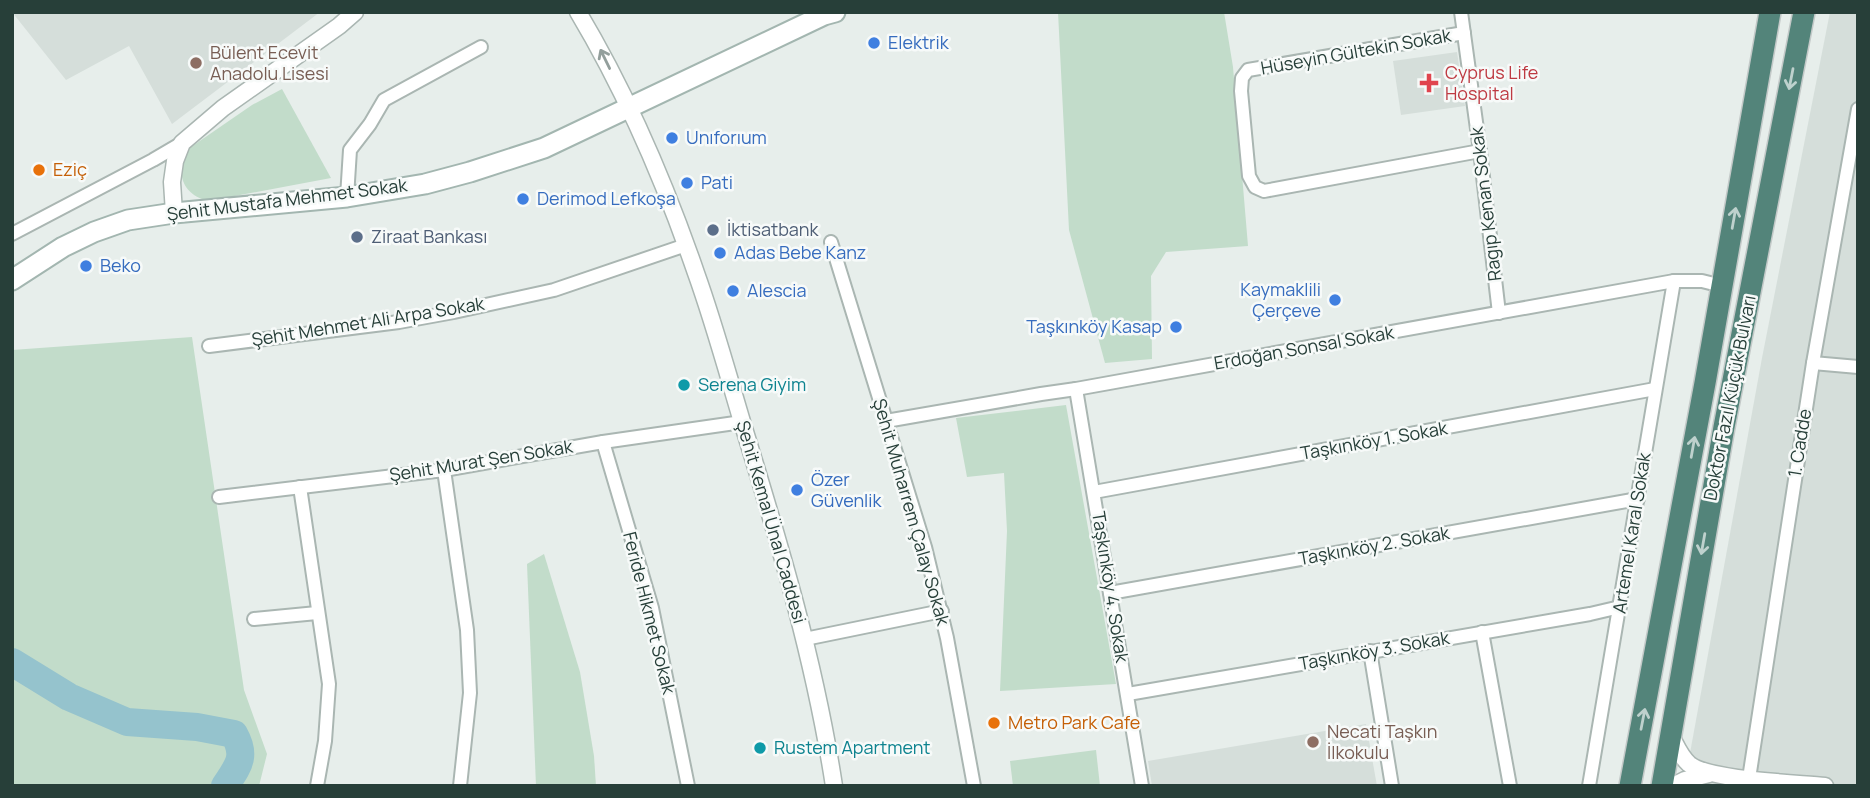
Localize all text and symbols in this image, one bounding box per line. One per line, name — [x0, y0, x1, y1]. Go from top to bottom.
street label: Hüseyin Gültekin Sokak — [1259, 22, 1454, 80]
place label: Elektrik — [888, 30, 950, 54]
marker: Elektrik — [866, 35, 882, 51]
place label: Bülent Ecevit Anadolu Lisesi — [210, 40, 329, 85]
one-way arrow — [598, 49, 611, 70]
marker: Bülent Ecevit Anadolu Lisesi — [188, 55, 204, 71]
place label: Cyprus Life Hospital — [1445, 60, 1538, 105]
one-way arrow — [1783, 67, 1797, 90]
marker: Cyprus Life Hospital — [1419, 73, 1439, 93]
place label: Unıforıum — [686, 125, 767, 149]
street label: Ragıp Kenan Sokak — [1464, 125, 1506, 283]
marker: Unıforıum — [664, 130, 680, 146]
place label: Eziç — [53, 157, 87, 181]
marker: Eziç — [31, 162, 47, 178]
place label: Pati — [701, 170, 733, 194]
street label: Şehit Mustafa Mehmet Sokak — [165, 172, 409, 226]
marker: Pati — [679, 175, 695, 191]
place label: Derimod Lefkoşa — [537, 186, 676, 210]
marker: Derimod Lefkoşa — [515, 191, 531, 207]
one-way arrow — [1728, 208, 1741, 230]
place label: İktisatbank — [727, 217, 820, 241]
marker: İktisatbank — [705, 222, 721, 238]
place label: Ziraat Bankası — [371, 224, 488, 248]
marker: Ziraat Bankası — [349, 229, 365, 245]
place label: Adas Bebe Kanz — [734, 240, 866, 264]
marker: Adas Bebe Kanz — [712, 245, 728, 261]
place label: Beko — [100, 253, 141, 277]
marker: Beko — [78, 258, 94, 274]
place label: Kaymaklili Çerçeve — [1240, 277, 1321, 322]
place label: Alescia — [747, 278, 806, 302]
marker: Alescia — [725, 283, 741, 299]
street label: Şehit Mehmet Ali Arpa Sokak — [250, 291, 487, 351]
marker: Kaymaklili Çerçeve — [1327, 292, 1343, 308]
street label: Doktor Fazıl Küçük Bulvarı — [1697, 293, 1761, 503]
place label: Taşkınköy Kasap — [1026, 314, 1162, 338]
marker: Taşkınköy Kasap — [1168, 319, 1184, 335]
street label: Erdoğan Sonsal Sokak — [1212, 319, 1397, 375]
place label: Serena Giyim — [698, 372, 806, 396]
marker: Serena Giyim — [676, 377, 692, 393]
street label: Şehit Muharrem Çalay Sokak — [868, 395, 956, 629]
street label: 1. Cadde — [1782, 407, 1816, 479]
street label: Taşkınköy 1. Sokak — [1298, 415, 1450, 465]
street label: Şehit Kemal Ünal Caddesi — [731, 417, 812, 626]
street label: Şehit Murat Şen Sokak — [387, 433, 575, 486]
one-way arrow — [1687, 436, 1700, 459]
street label: Artemel Karal Sokak — [1606, 450, 1656, 615]
place label: Özer Güvenlik — [811, 467, 883, 512]
marker: Özer Güvenlik — [789, 482, 805, 498]
street label: Taşkınköy 4. Sokak — [1087, 509, 1135, 665]
street label: Taşkınköy 2. Sokak — [1296, 520, 1452, 570]
street label: Feride Hikmet Sokak — [618, 529, 682, 697]
one-way arrow — [1696, 532, 1709, 554]
street label: Taşkınköy 3. Sokak — [1297, 625, 1452, 675]
one-way arrow — [1636, 708, 1650, 731]
place label: Metro Park Cafe — [1008, 710, 1140, 734]
marker: Metro Park Cafe — [986, 715, 1002, 731]
place label: Necati Taşkın İlkokulu — [1327, 719, 1438, 764]
marker: Necati Taşkın İlkokulu — [1305, 734, 1321, 750]
place label: Rustem Apartment — [774, 735, 931, 759]
marker: Rustem Apartment — [752, 740, 768, 756]

